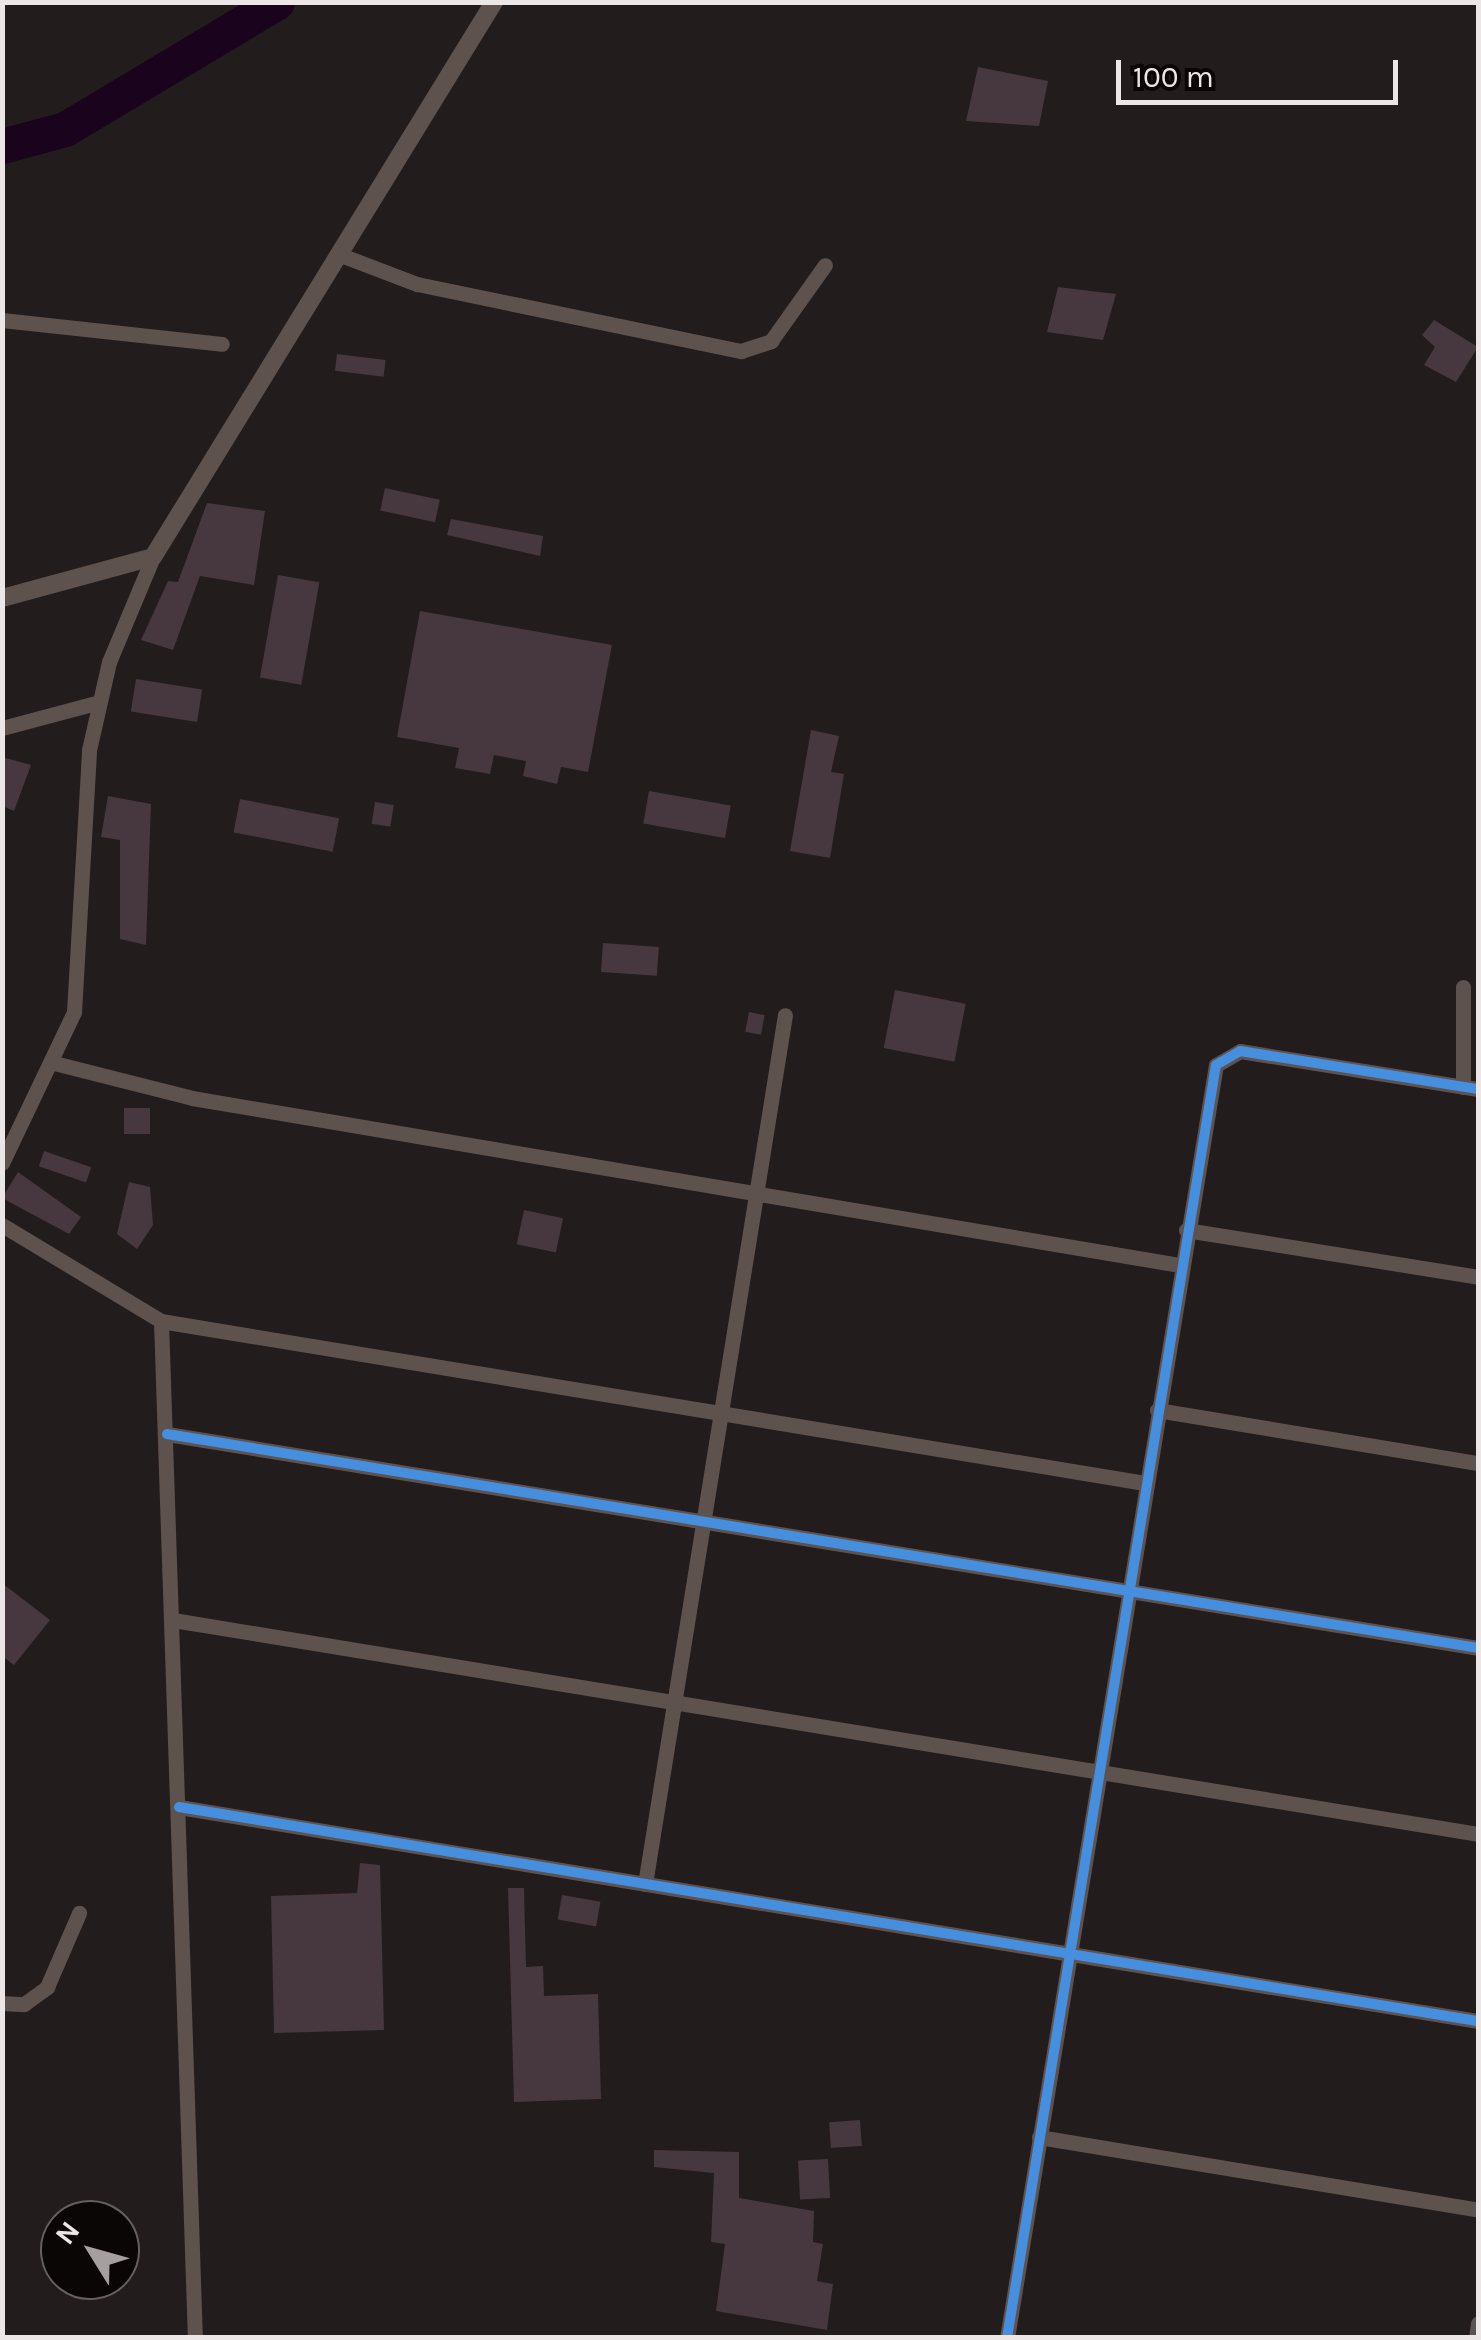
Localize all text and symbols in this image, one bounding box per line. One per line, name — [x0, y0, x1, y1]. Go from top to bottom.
scale bar — [1121, 40, 1404, 102]
text: 100 m — [1133, 59, 1214, 95]
north arrow — [40, 2200, 140, 2300]
text: N — [48, 2215, 86, 2251]

